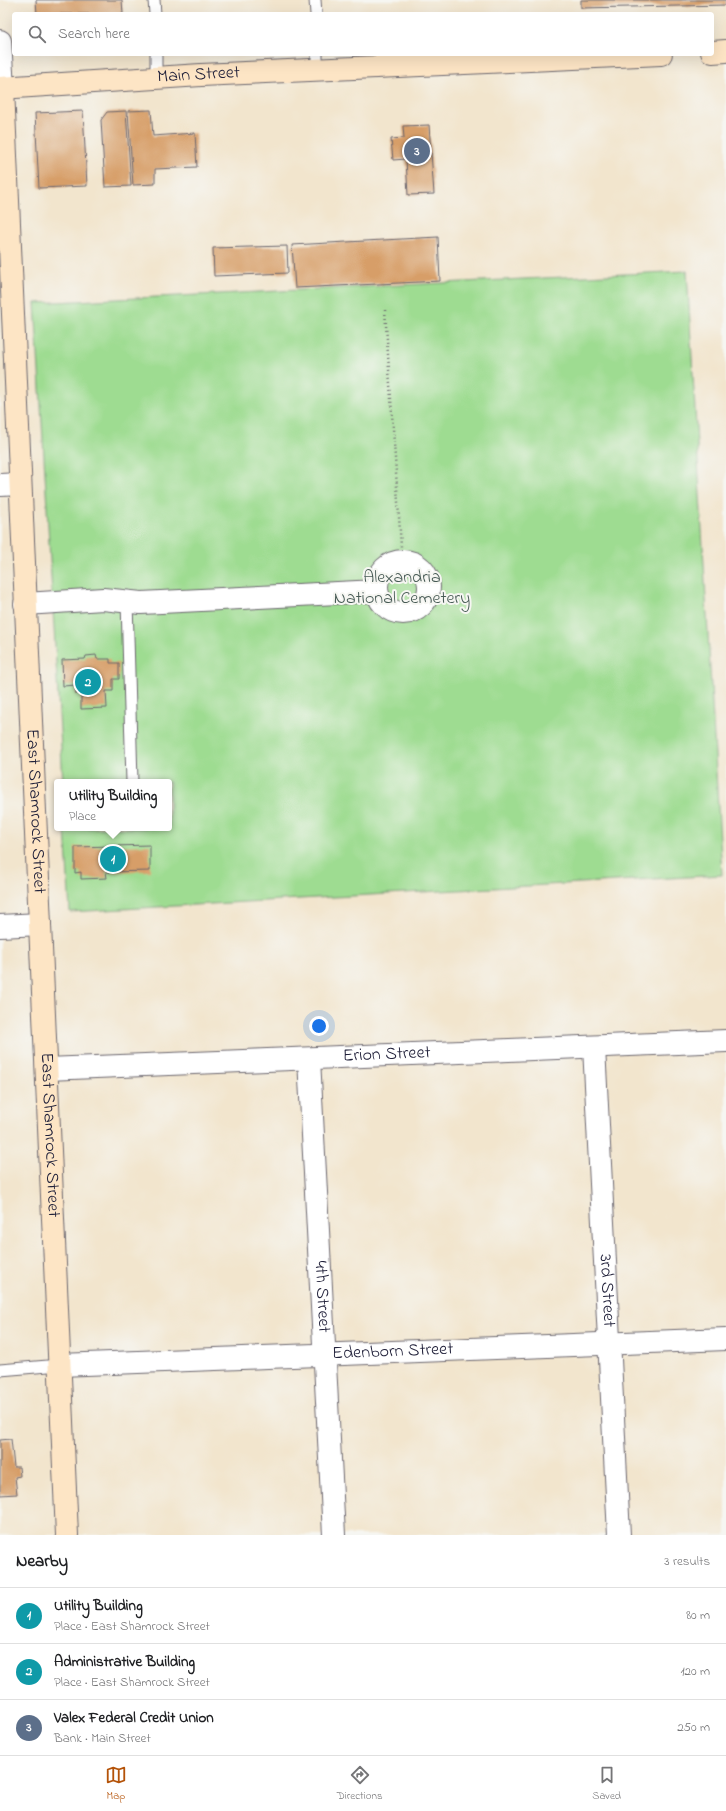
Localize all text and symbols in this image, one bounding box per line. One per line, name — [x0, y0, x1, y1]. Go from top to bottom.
search box — [12, 12, 714, 56]
icon: search — [26, 23, 48, 45]
text: Search here — [58, 23, 130, 45]
street label: Main Street — [156, 60, 240, 91]
pin: 3 — [404, 136, 430, 166]
park label: Alexandria National Cemetery — [334, 565, 470, 612]
pin: 2 — [75, 667, 101, 697]
street label: East Shamrock Street — [18, 728, 52, 894]
popup — [54, 779, 172, 831]
text: Utility Building — [69, 785, 157, 807]
text: Place — [69, 807, 96, 826]
pin: 1 — [100, 844, 126, 874]
your location — [309, 1016, 329, 1036]
street label: Erion Street — [342, 1040, 431, 1070]
street label: East Shamrock Street — [33, 1052, 66, 1218]
street label: 3rd Street — [592, 1254, 621, 1328]
street label: 4th Street — [307, 1260, 336, 1333]
street label: Edenborn Street — [332, 1337, 454, 1367]
text: Nearby — [16, 1549, 68, 1574]
text: 3 results — [664, 1552, 710, 1571]
text: Utility Building — [54, 1595, 143, 1617]
text: 1 — [27, 1606, 31, 1625]
text: 80 m — [686, 1606, 710, 1625]
text: Place · East Shamrock Street — [54, 1617, 210, 1636]
text: Administrative Building — [54, 1651, 195, 1673]
text: 2 — [26, 1662, 32, 1681]
text: 120 m — [680, 1662, 710, 1681]
text: Place · East Shamrock Street — [54, 1673, 210, 1692]
text: Valex Federal Credit Union — [54, 1707, 214, 1729]
text: 3 — [26, 1718, 32, 1737]
text: 250 m — [677, 1718, 710, 1737]
text: Bank · Main Street — [54, 1729, 151, 1748]
tab: Map — [105, 1764, 127, 1804]
tab: Directions — [337, 1764, 382, 1804]
tab: Saved — [592, 1764, 621, 1804]

